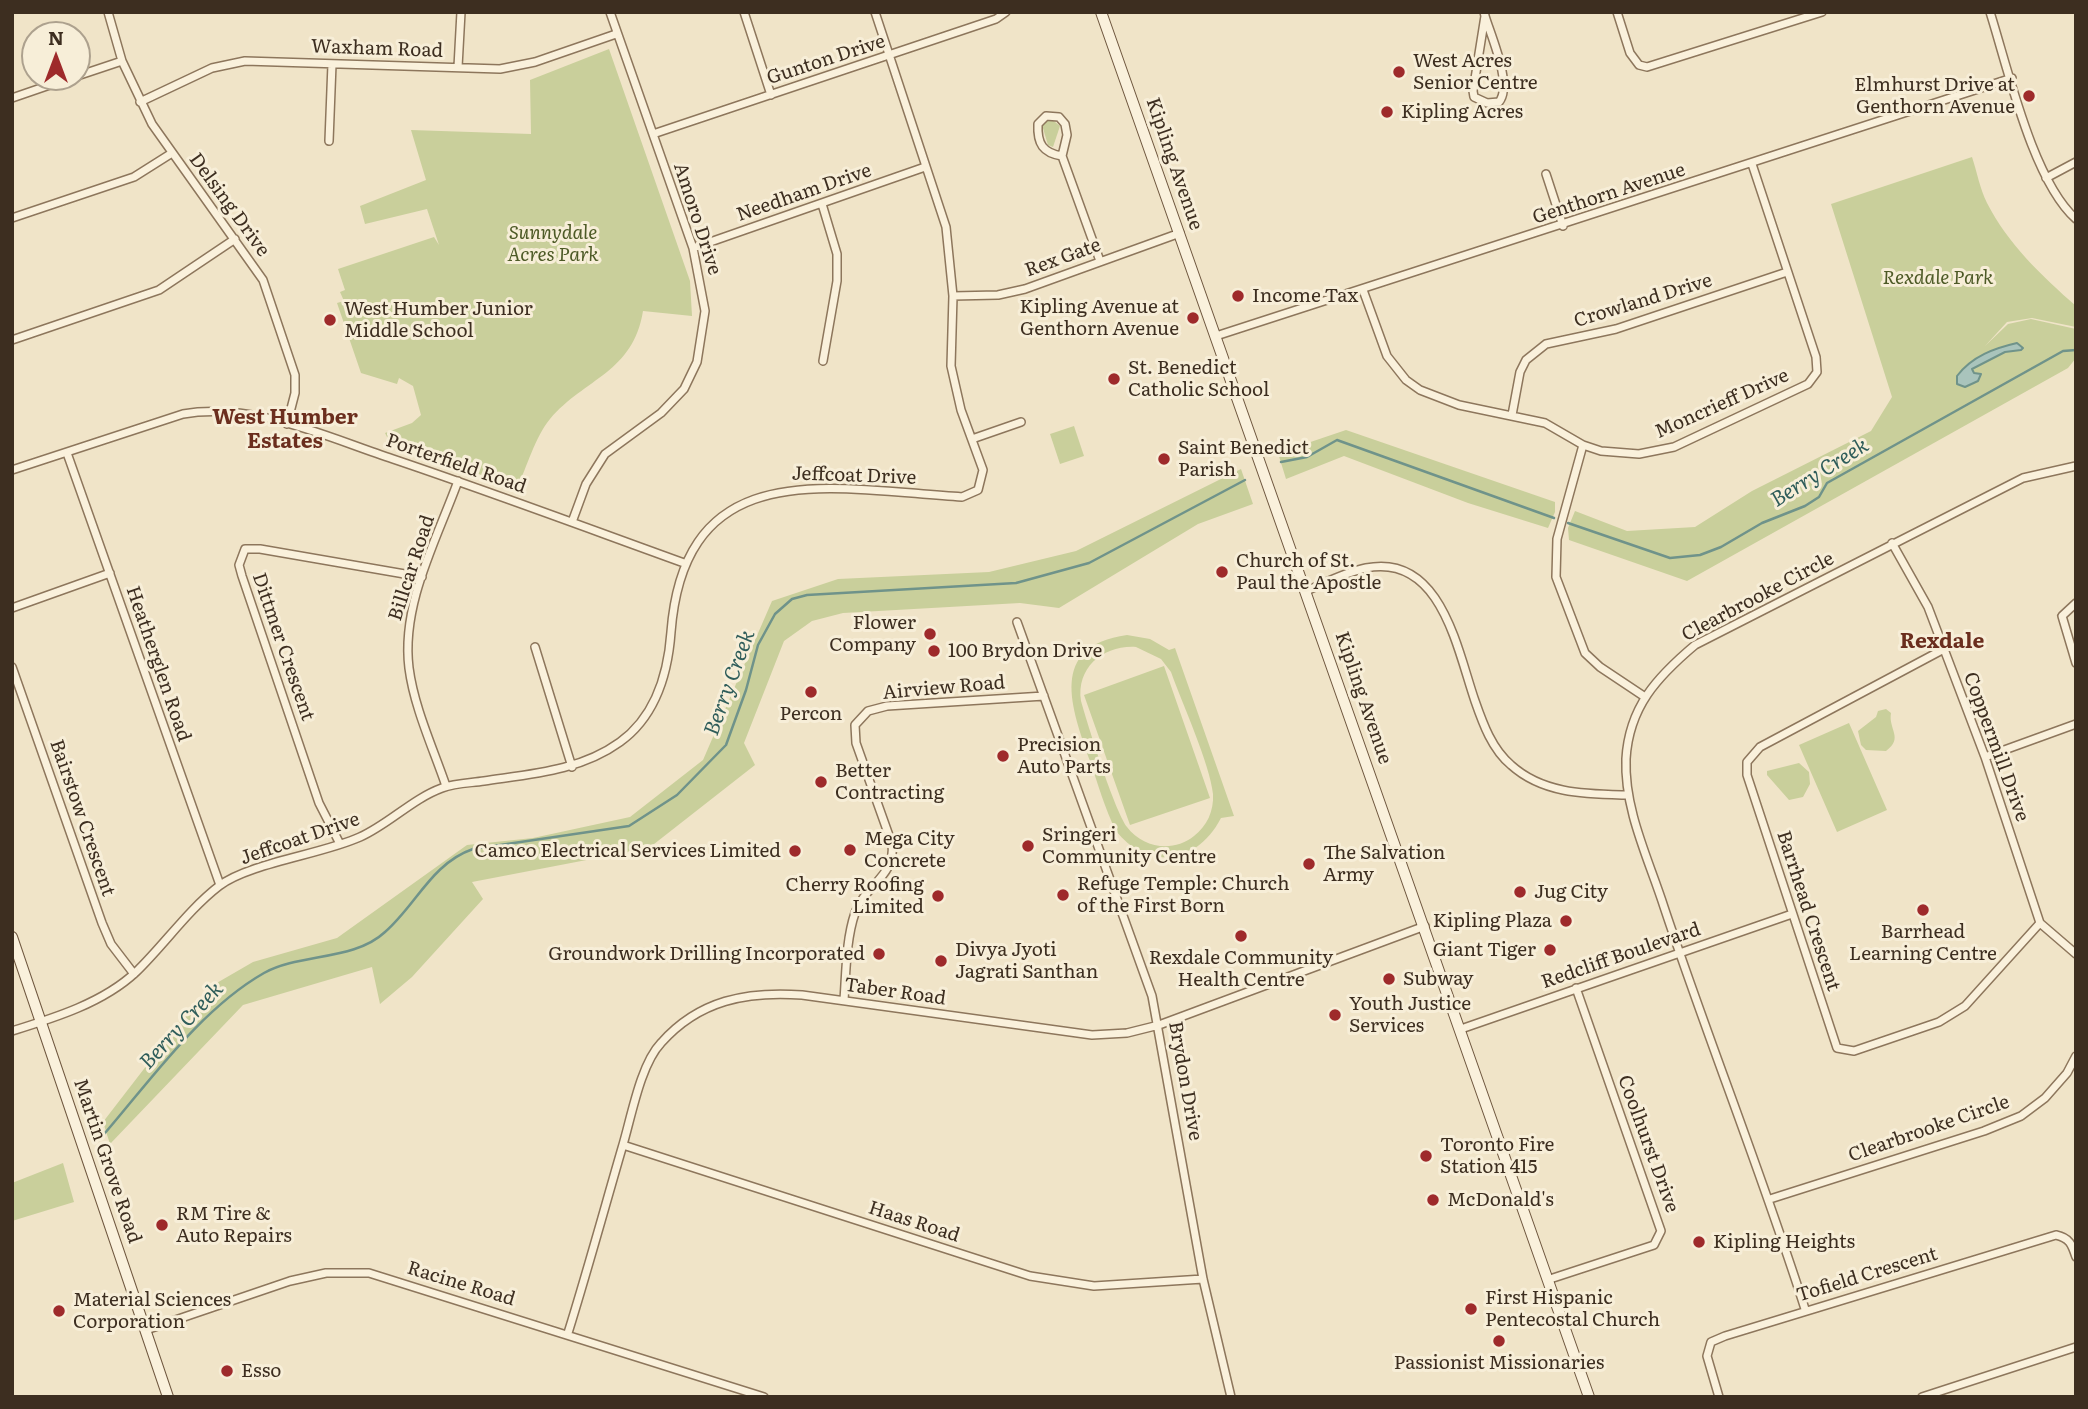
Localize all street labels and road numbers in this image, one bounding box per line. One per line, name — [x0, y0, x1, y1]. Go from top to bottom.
street label: Gunton Drive — [764, 30, 888, 90]
street label: Waxham Road — [310, 35, 444, 63]
street label: Kipling Avenue — [1141, 95, 1207, 233]
street label: Delsing Drive — [184, 149, 274, 261]
street label: Needham Drive — [734, 159, 874, 227]
street label: Genthorn Avenue — [1530, 159, 1688, 229]
street label: Amoro Drive — [668, 160, 726, 278]
street label: Rex Gate — [1022, 234, 1104, 282]
street label: Crowland Drive — [1571, 269, 1715, 333]
street label: Moncrieff Drive — [1652, 364, 1792, 444]
street label: Porterfield Road — [383, 429, 529, 499]
street label: Jeffcoat Drive — [791, 462, 917, 490]
street label: Billcar Road — [384, 512, 440, 624]
street label: Clearbrooke Circle — [1678, 547, 1838, 647]
street label: Dittmer Crescent — [247, 570, 319, 724]
street label: Heatherglen Road — [121, 583, 195, 745]
street label: Kipling Avenue — [1330, 629, 1396, 767]
street label: Coppermill Drive — [1958, 669, 2034, 825]
street label: Airview Road — [882, 671, 1006, 705]
street label: Bairstow Crescent — [45, 737, 119, 899]
street label: Jeffcoat Drive — [237, 808, 363, 870]
street label: Barrhead Crescent — [1771, 828, 1845, 994]
street label: Redcliff Boulevard — [1538, 918, 1704, 994]
street label: Taber Road — [843, 974, 947, 1010]
street label: Brydon Drive — [1163, 1020, 1207, 1142]
street label: Coolhurst Drive — [1613, 1072, 1683, 1216]
street label: Martin Grove Road — [68, 1076, 146, 1246]
street label: Clearbrooke Circle — [1846, 1091, 2012, 1167]
street label: Haas Road — [865, 1197, 963, 1247]
street label: Tofield Crescent — [1794, 1243, 1940, 1307]
street label: Racine Road — [404, 1257, 518, 1311]

